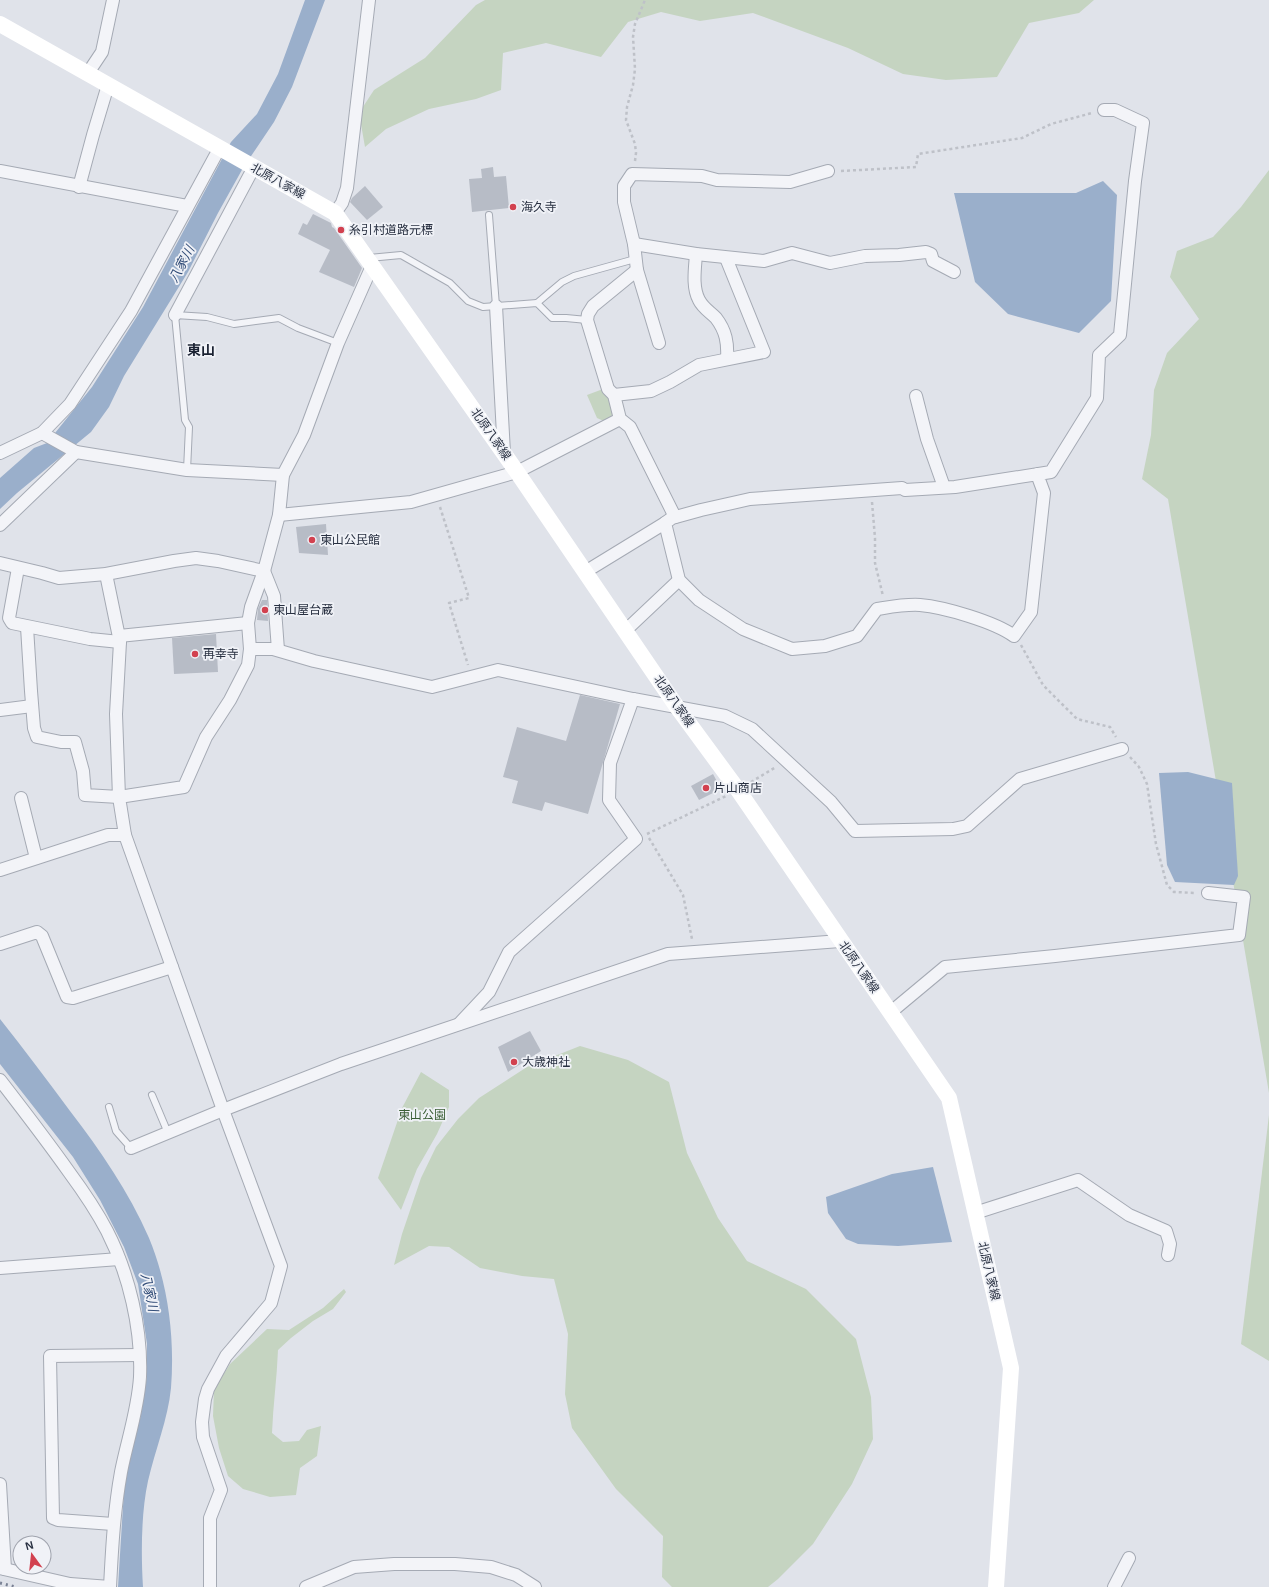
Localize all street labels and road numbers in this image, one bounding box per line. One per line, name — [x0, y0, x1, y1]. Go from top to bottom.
street label: 北原八家線 — [248, 160, 308, 202]
street label: 北原八家線 — [468, 405, 514, 463]
street label: 北原八家線 — [651, 672, 697, 730]
street label: 北原八家線 — [836, 938, 882, 996]
street label: 北原八家線 — [975, 1240, 1003, 1302]

